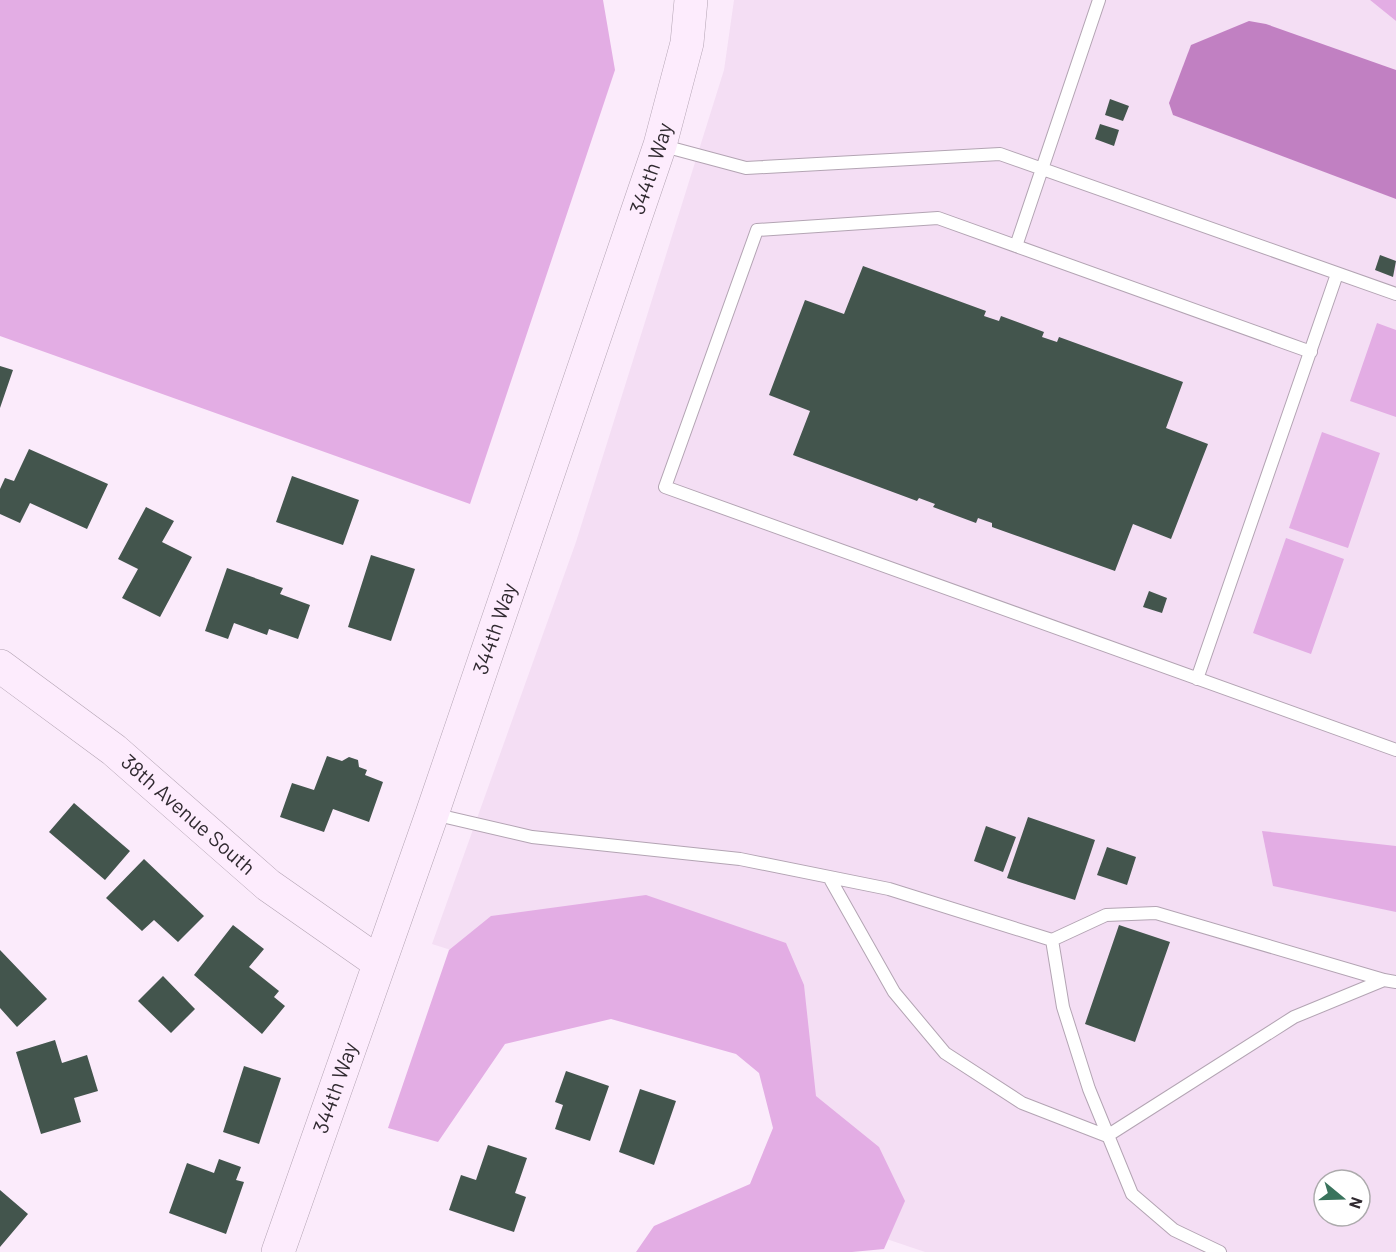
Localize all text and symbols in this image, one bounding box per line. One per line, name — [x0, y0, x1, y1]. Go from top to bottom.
street label: 344th Way — [623, 119, 676, 217]
street label: 344th Way — [467, 579, 521, 677]
street label: 38th Avenue South — [117, 748, 261, 879]
street label: 344th Way — [307, 1038, 362, 1136]
north arrow — [1312, 1168, 1372, 1228]
text: N — [1346, 1195, 1367, 1211]

